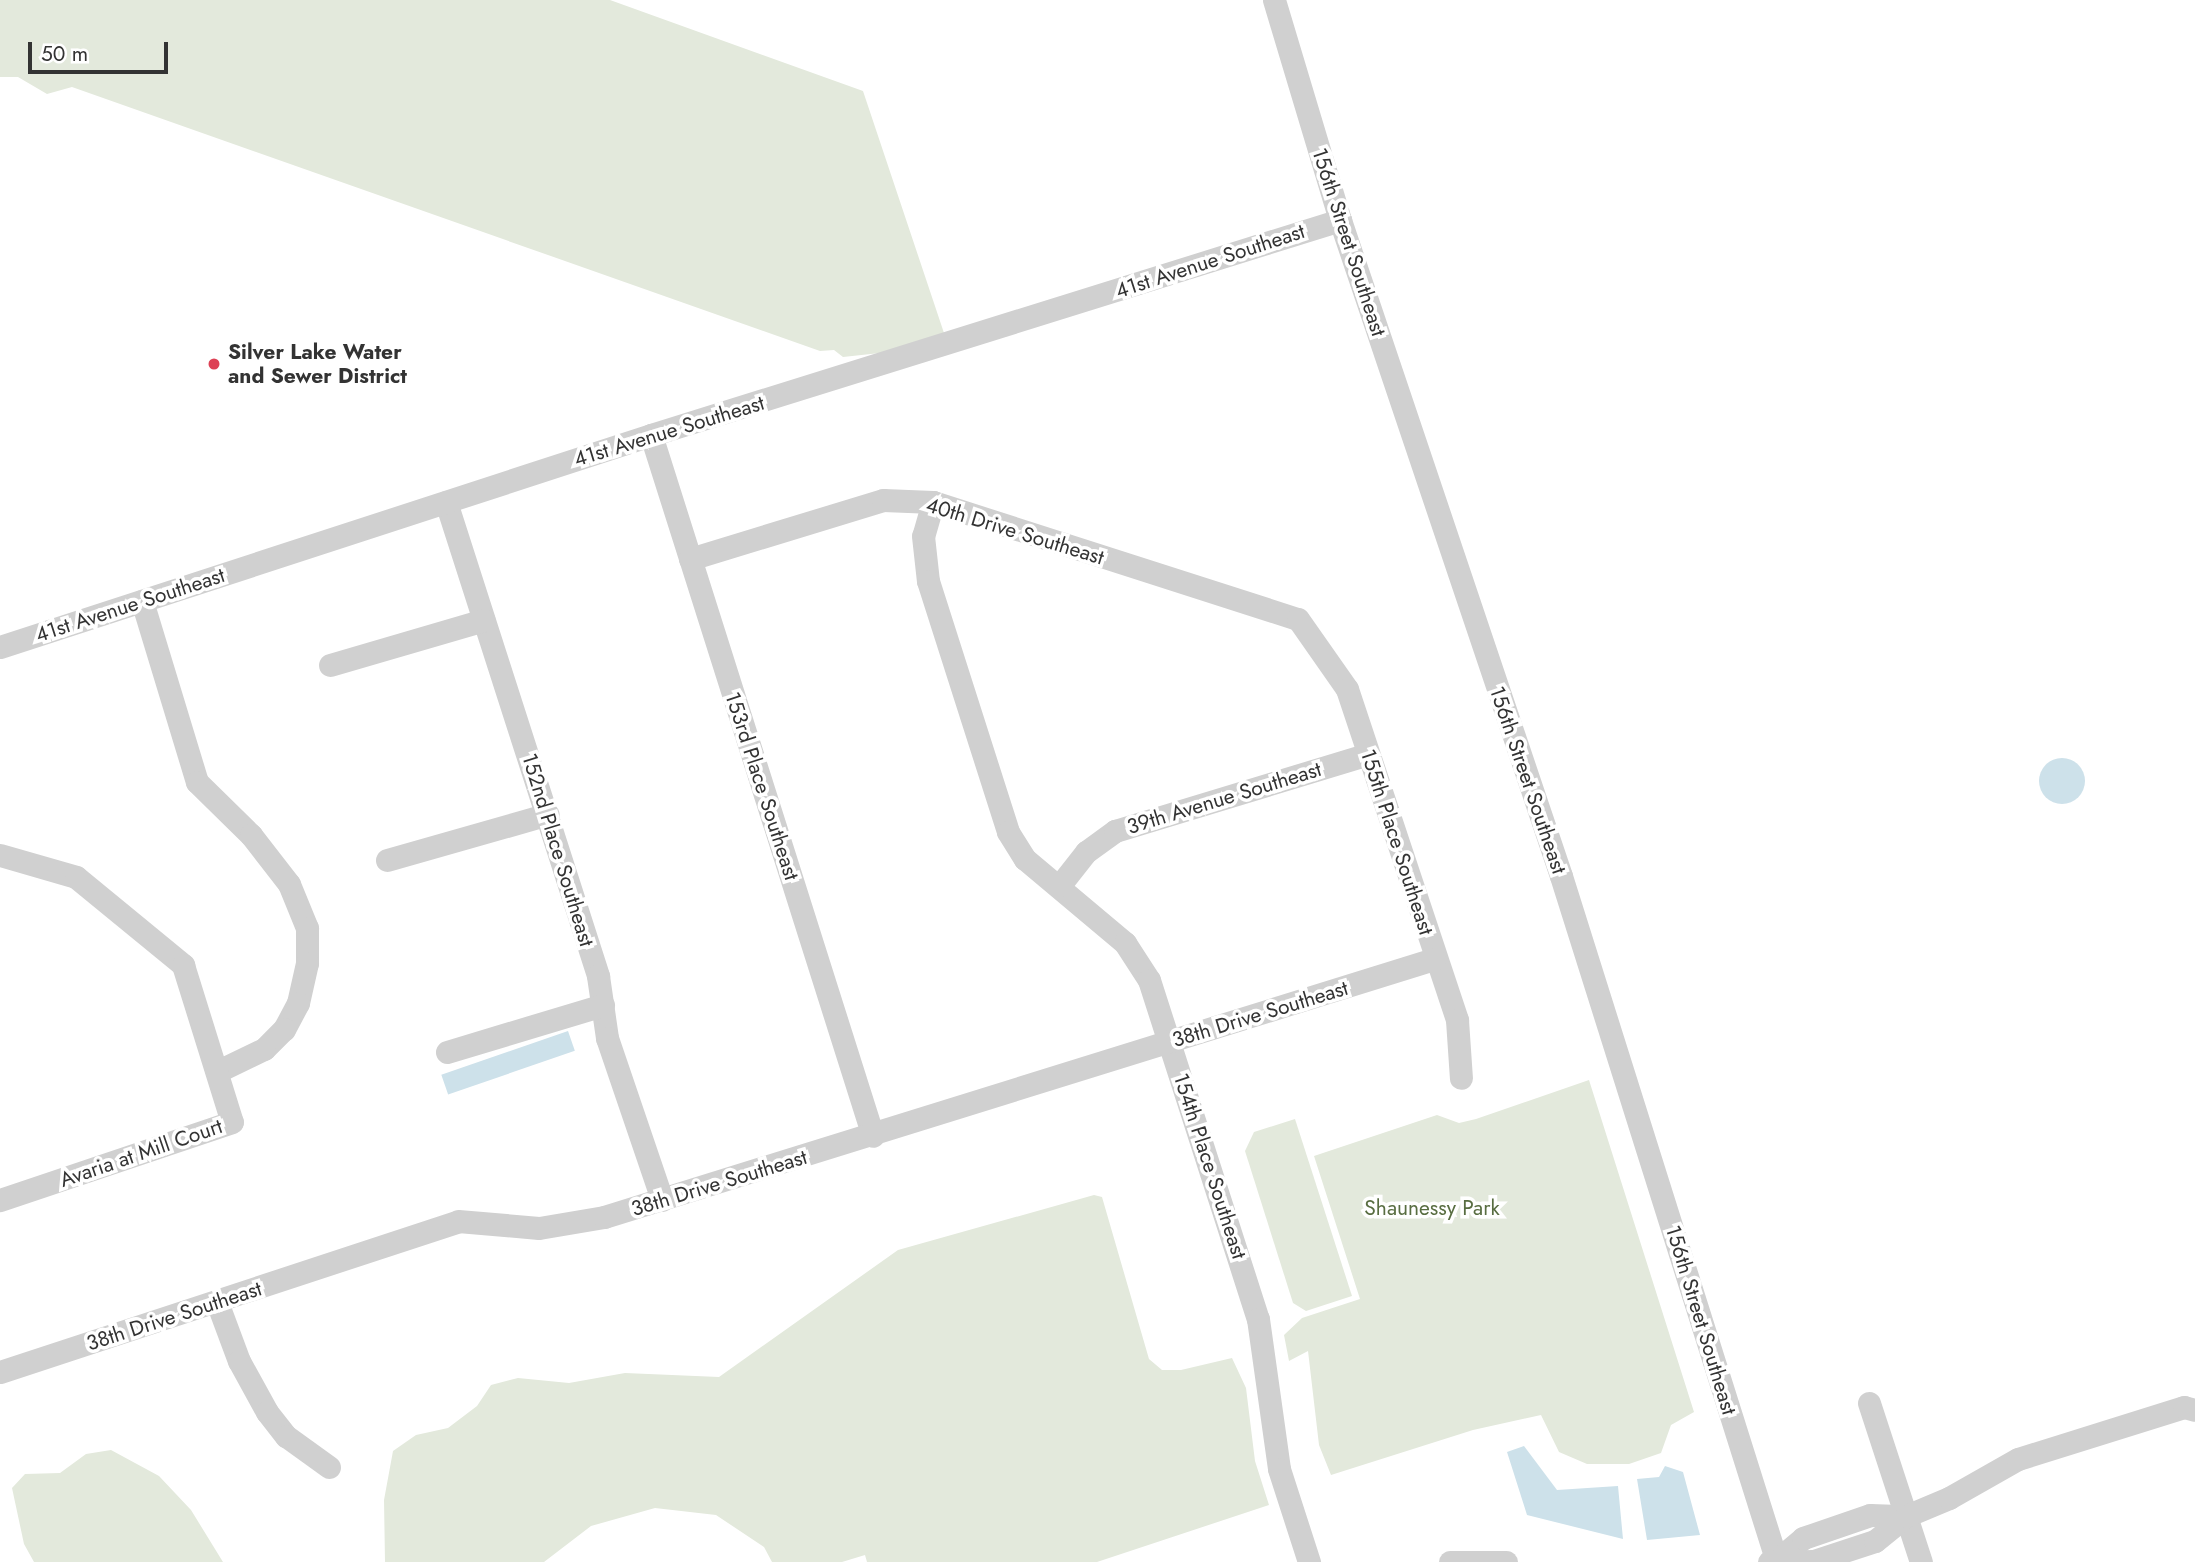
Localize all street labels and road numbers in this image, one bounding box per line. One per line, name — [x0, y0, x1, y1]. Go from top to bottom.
street label: 156th Street Southeast — [1307, 145, 1391, 339]
street label: 41st Avenue Southeast — [1112, 218, 1308, 304]
street label: 41st Avenue Southeast — [571, 390, 767, 472]
street label: 40th Drive Southeast — [923, 492, 1107, 570]
street label: 41st Avenue Southeast — [32, 562, 228, 648]
street label: 156th Street Southeast — [1484, 683, 1572, 877]
street label: 153rd Place Southeast — [720, 689, 804, 883]
street label: 155th Place Southeast — [1355, 746, 1439, 938]
street label: 152nd Place Southeast — [517, 750, 599, 950]
street label: 39th Avenue Southeast — [1124, 756, 1324, 840]
street label: 38th Drive Southeast — [1169, 975, 1351, 1053]
street label: 154th Place Southeast — [1168, 1070, 1252, 1262]
street label: Avaria at Mill Court — [56, 1113, 226, 1193]
street label: 38th Drive Southeast — [628, 1144, 810, 1222]
street label: 156th Street Southeast — [1660, 1222, 1742, 1418]
street label: 38th Drive Southeast — [83, 1276, 265, 1356]

